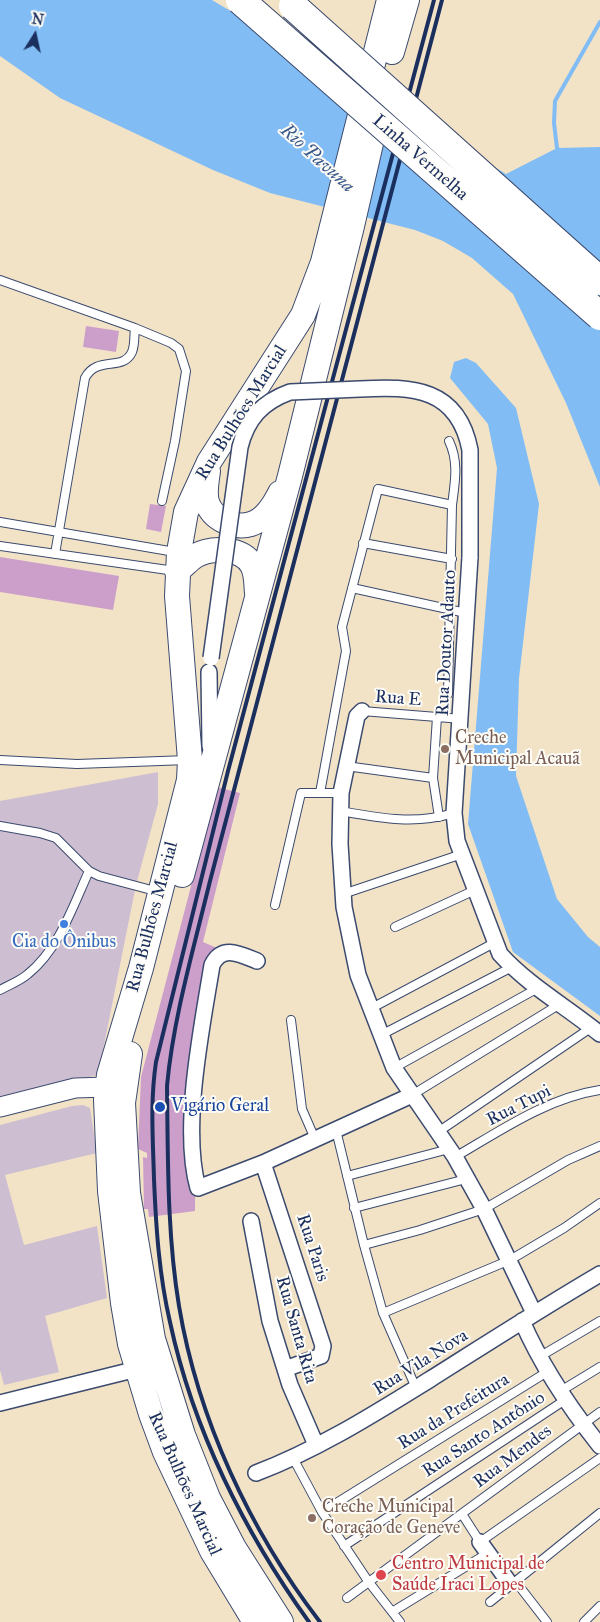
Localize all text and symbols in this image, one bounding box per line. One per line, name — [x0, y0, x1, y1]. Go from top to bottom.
north arrow — [10, 10, 60, 60]
text: N — [30, 10, 45, 29]
street label: Linha Vermelha — [368, 110, 472, 206]
water label: Rio Pavuna — [275, 120, 359, 198]
street label: Rua Bulhões Marcial — [192, 342, 292, 484]
street label: Rua Doutor Adauto — [432, 569, 462, 717]
street label: Rua E — [374, 687, 422, 711]
place label: Creche Municipal Acauã — [455, 728, 580, 771]
marker: Creche Municipal Acauã — [439, 743, 451, 755]
street label: Rua Bulhões Marcial — [123, 839, 183, 995]
marker: Cia do Ônibus — [58, 918, 70, 930]
place label: Cia do Ônibus — [12, 932, 116, 954]
street label: Rua Tupi — [483, 1081, 555, 1131]
place label: Vigário Geral — [171, 1096, 269, 1118]
marker: Vigário Geral — [153, 1100, 167, 1114]
street label: Rua Paris — [291, 1212, 333, 1284]
street label: Rua Santa Rita — [270, 1274, 322, 1386]
street label: Rua Vila Nova — [370, 1325, 472, 1401]
street label: Rua da Prefeitura — [394, 1369, 514, 1455]
street label: Rua Santo Antônio — [419, 1387, 549, 1483]
street label: Rua Bulhões Marcial — [143, 1409, 225, 1559]
street label: Rua Mendes — [470, 1421, 556, 1493]
place label: Creche Municipal Coração de Geneve — [322, 1497, 460, 1540]
marker: Creche Municipal Coração de Geneve — [306, 1512, 318, 1524]
place label: Centro Municipal de Saúde Iraci Lopes — [392, 1554, 545, 1596]
marker: Centro Municipal de Saúde Iraci Lopes — [374, 1568, 388, 1582]

